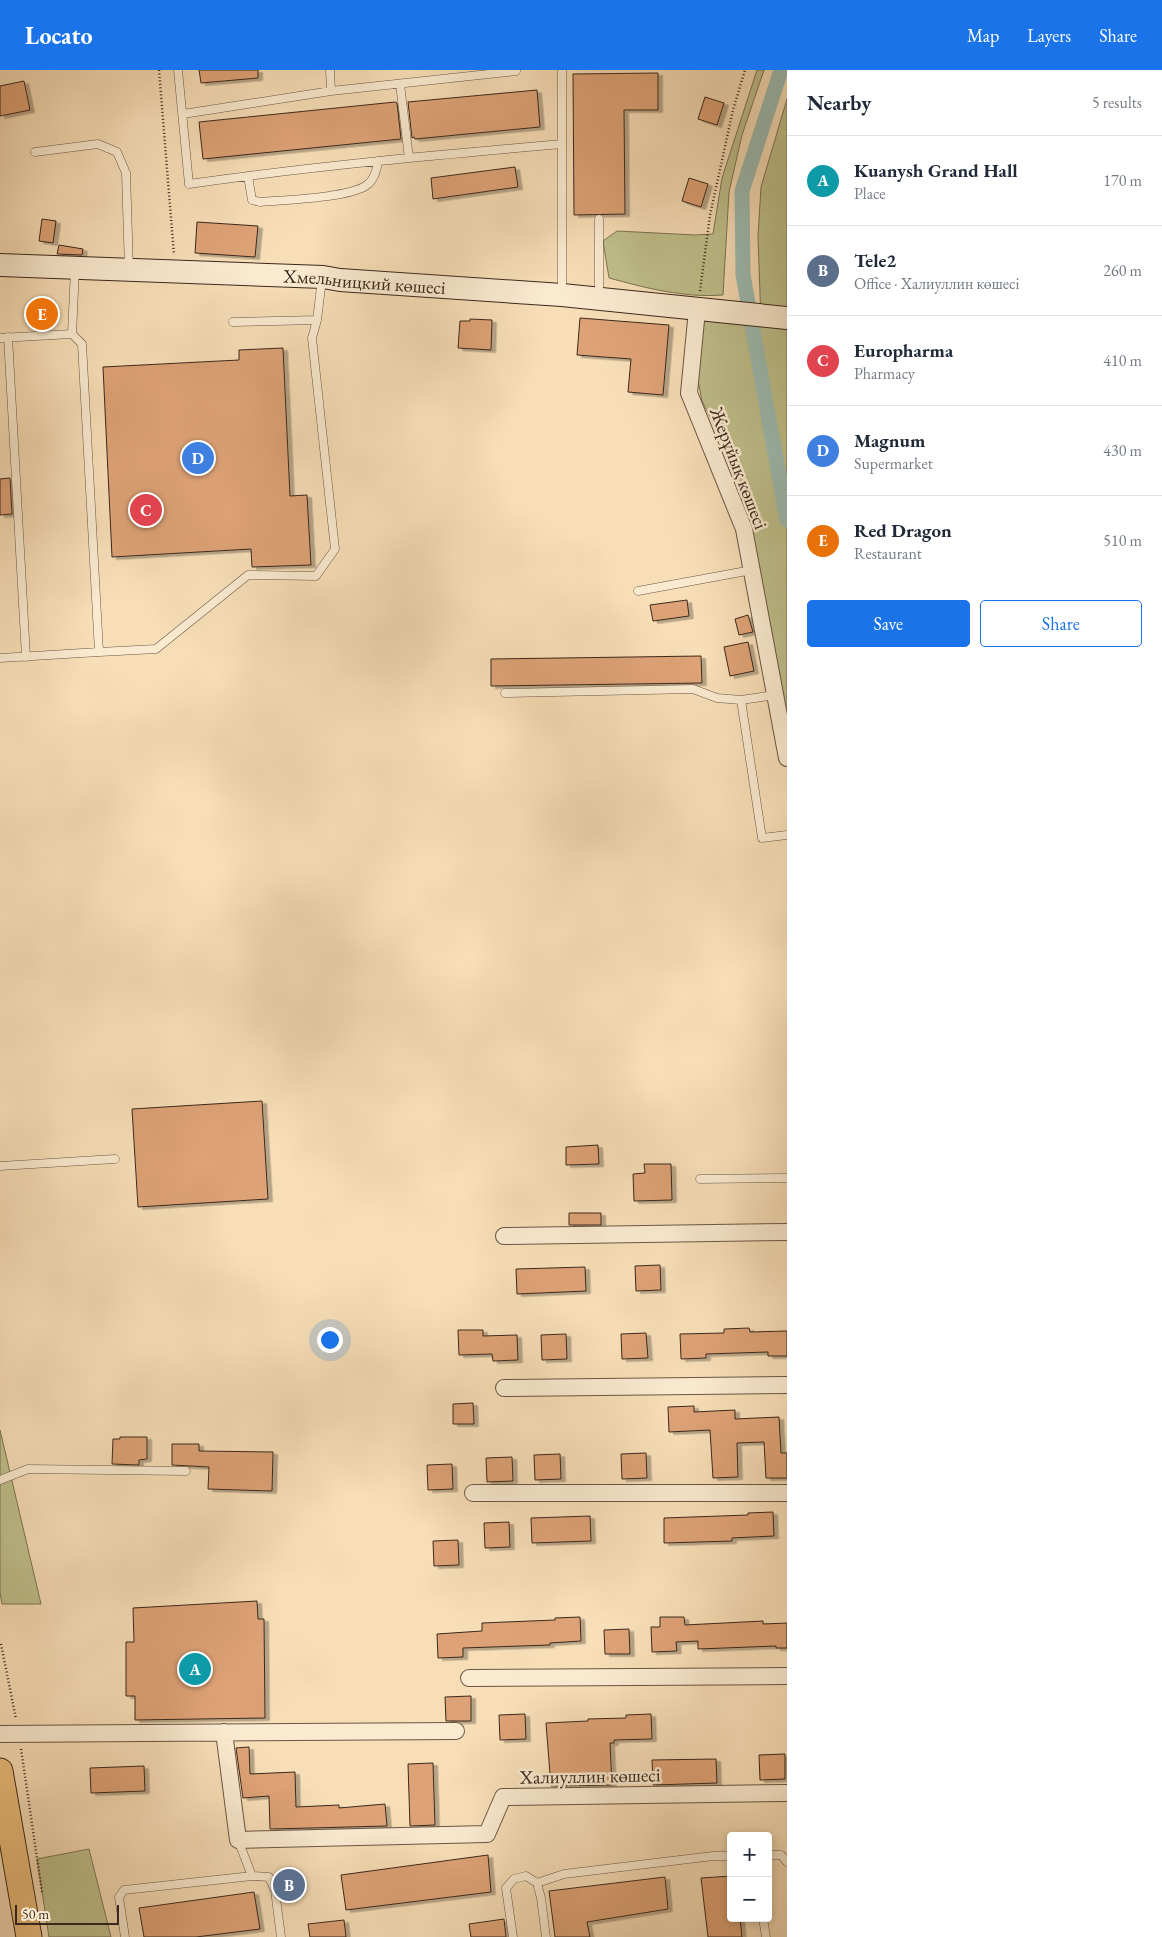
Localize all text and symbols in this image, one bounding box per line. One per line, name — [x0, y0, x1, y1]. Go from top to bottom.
text: Locato — [25, 20, 93, 51]
text: Map — [967, 24, 999, 47]
text: Layers — [1027, 24, 1071, 47]
text: Share — [1099, 24, 1137, 47]
text: Nearby — [807, 89, 871, 116]
text: 5 results — [1092, 92, 1142, 113]
text: Kuanysh Grand Hall — [854, 158, 1018, 183]
text: A — [817, 170, 829, 191]
text: 170 m — [1103, 170, 1142, 191]
text: Place — [854, 183, 886, 204]
text: Tele2 — [854, 248, 896, 273]
text: B — [818, 260, 828, 281]
text: 260 m — [1103, 260, 1142, 281]
street label: Хмельницкий көшесі — [282, 263, 447, 300]
text: Office · Халиуллин көшесі — [854, 273, 1019, 294]
pin: E — [26, 295, 58, 333]
text: Europharma — [854, 338, 953, 363]
text: C — [817, 350, 829, 371]
text: 410 m — [1103, 350, 1142, 371]
text: Pharmacy — [854, 363, 915, 384]
street label: Жерұйық көшесі — [704, 402, 774, 533]
text: Magnum — [854, 428, 925, 453]
pin: D — [182, 439, 214, 477]
text: D — [817, 440, 829, 461]
text: 430 m — [1103, 440, 1142, 461]
text: Supermarket — [854, 453, 933, 474]
pin: C — [130, 491, 162, 529]
text: Red Dragon — [854, 518, 952, 543]
text: E — [818, 530, 828, 551]
text: 510 m — [1103, 530, 1142, 551]
text: Restaurant — [854, 543, 922, 564]
button: Save — [807, 600, 970, 647]
button: Share — [980, 600, 1142, 647]
your location — [317, 1327, 343, 1353]
pin: A — [179, 1650, 211, 1688]
street label: Халиуллин көшесі — [518, 1762, 661, 1790]
map controls — [727, 1832, 772, 1922]
button: + — [727, 1832, 772, 1877]
pin: B — [273, 1866, 305, 1904]
button: − — [727, 1877, 772, 1922]
scale bar — [15, 1902, 119, 1925]
text: 50 m — [22, 1905, 49, 1923]

